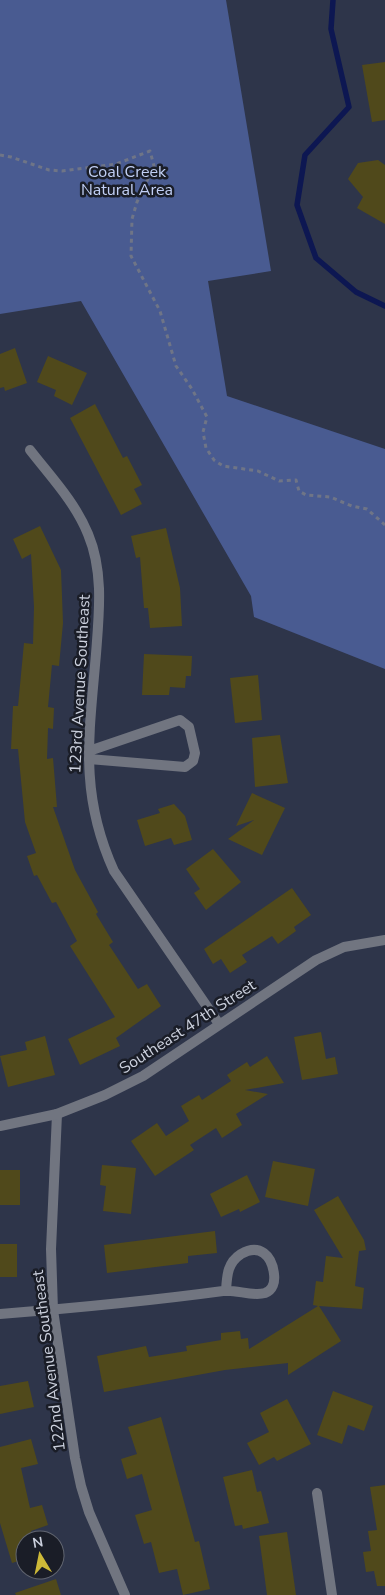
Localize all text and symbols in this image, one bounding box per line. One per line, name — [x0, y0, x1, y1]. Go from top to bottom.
park label: Coal Creek Natural Area — [81, 161, 173, 201]
street label: 123rd Avenue Southeast — [64, 594, 96, 774]
street label: Southeast 47th Street — [115, 974, 260, 1079]
street label: 122nd Avenue Southeast — [27, 1269, 71, 1453]
north arrow — [15, 1530, 65, 1580]
text: N — [31, 1532, 45, 1553]

